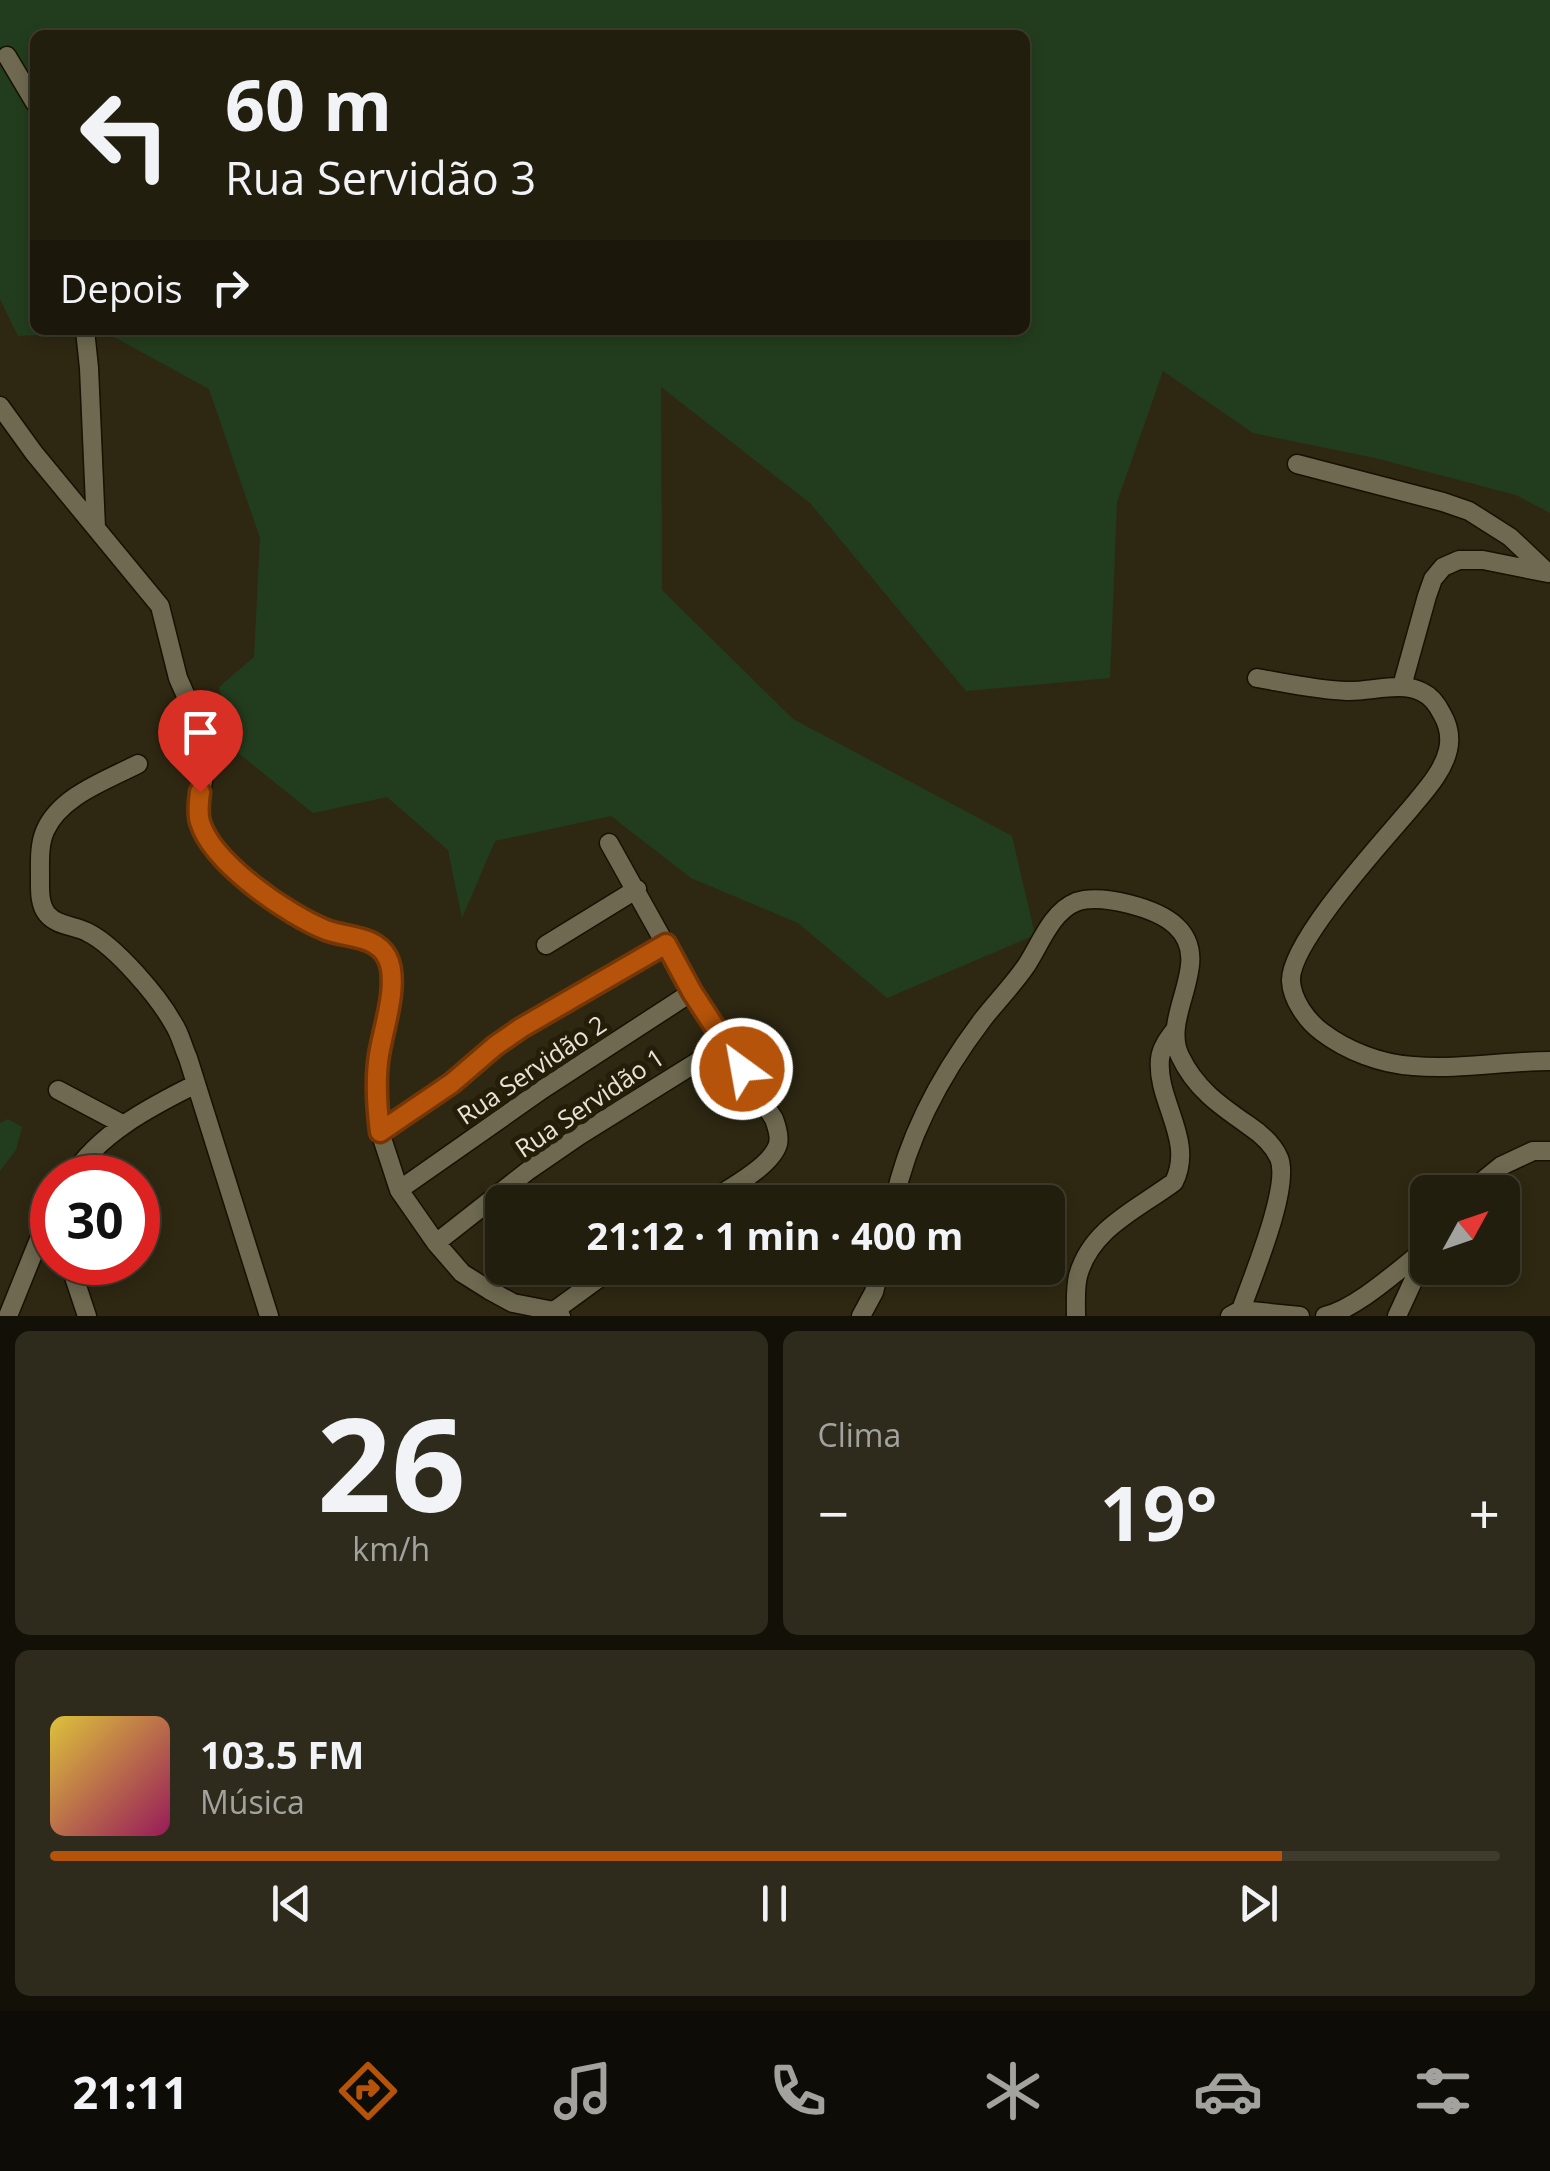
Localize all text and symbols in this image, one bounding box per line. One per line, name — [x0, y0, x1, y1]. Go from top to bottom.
text: 60 m — [225, 56, 392, 152]
icon: left — [60, 70, 190, 200]
text: Rua Servidão 3 — [225, 147, 536, 208]
icon: right — [203, 260, 258, 315]
text: Depois — [60, 262, 183, 314]
pin — [158, 690, 243, 793]
icon: arrive — [173, 705, 228, 760]
street label: Rua Servidão 2 — [450, 1007, 612, 1131]
position arrow — [690, 1017, 794, 1121]
street label: Rua Servidão 1 — [508, 1040, 670, 1164]
speed limit sign: 30 — [30, 1155, 160, 1285]
north arrow — [1410, 1175, 1520, 1285]
map controls — [1410, 1175, 1520, 1285]
text: 21:12 · 1 min · 400 m — [587, 1209, 963, 1261]
text: 26 — [317, 1373, 466, 1550]
text: Clima — [818, 1413, 901, 1456]
text: 19° — [1100, 1461, 1218, 1563]
text: − — [818, 1475, 849, 1550]
text: + — [1469, 1475, 1500, 1550]
text: km/h — [352, 1527, 430, 1570]
text: 103.5 FM — [200, 1728, 364, 1780]
text: Música — [200, 1780, 305, 1823]
icon: previous — [264, 1876, 319, 1931]
icon: pause — [747, 1876, 802, 1931]
icon: next — [1231, 1876, 1286, 1931]
icon: directions — [333, 2056, 403, 2126]
icon: music — [548, 2056, 618, 2126]
icon: phone — [763, 2056, 833, 2126]
icon: climate — [978, 2056, 1048, 2126]
icon: car — [1193, 2056, 1263, 2126]
icon: filters — [1408, 2056, 1478, 2126]
text: 21:11 — [72, 2061, 188, 2122]

